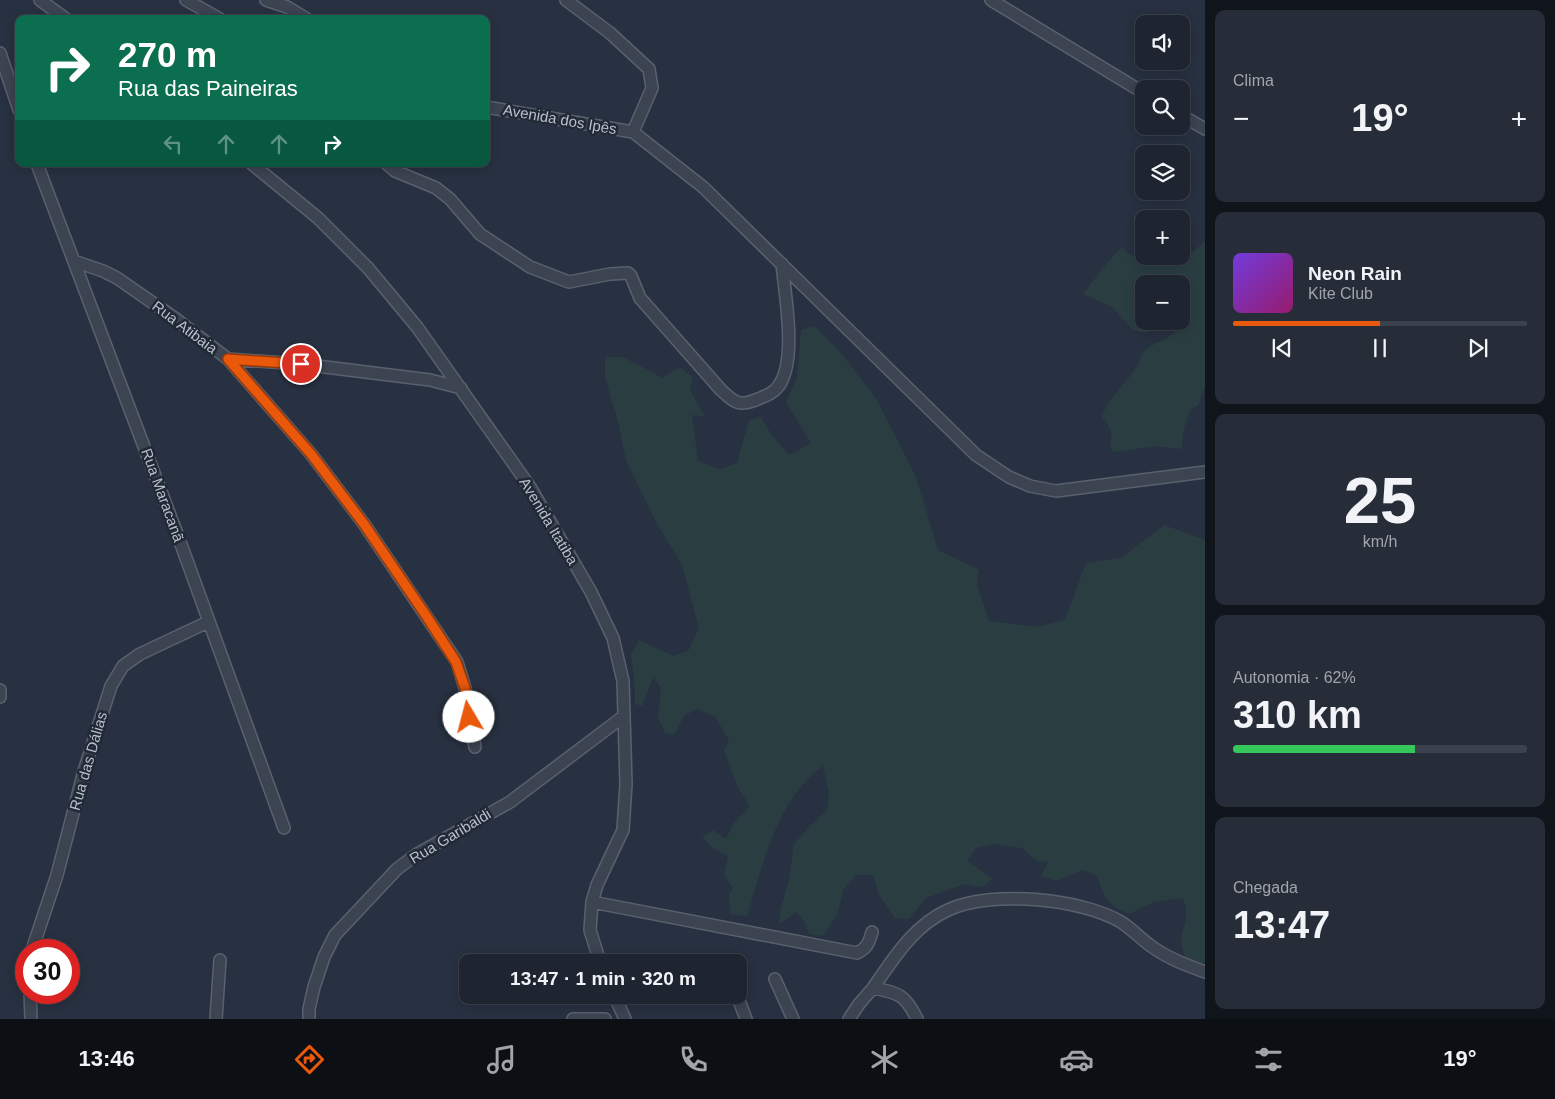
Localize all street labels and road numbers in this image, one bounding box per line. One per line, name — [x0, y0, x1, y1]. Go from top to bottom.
street label: Avenida dos Ipês — [502, 101, 618, 137]
street label: Rua Atibaia — [149, 297, 221, 357]
street label: Rua Maracanã — [138, 446, 188, 545]
street label: Avenida Itatiba — [516, 474, 582, 568]
street label: Rua das Dálias — [66, 710, 110, 812]
street label: Rua Garibaldi — [406, 805, 494, 867]

